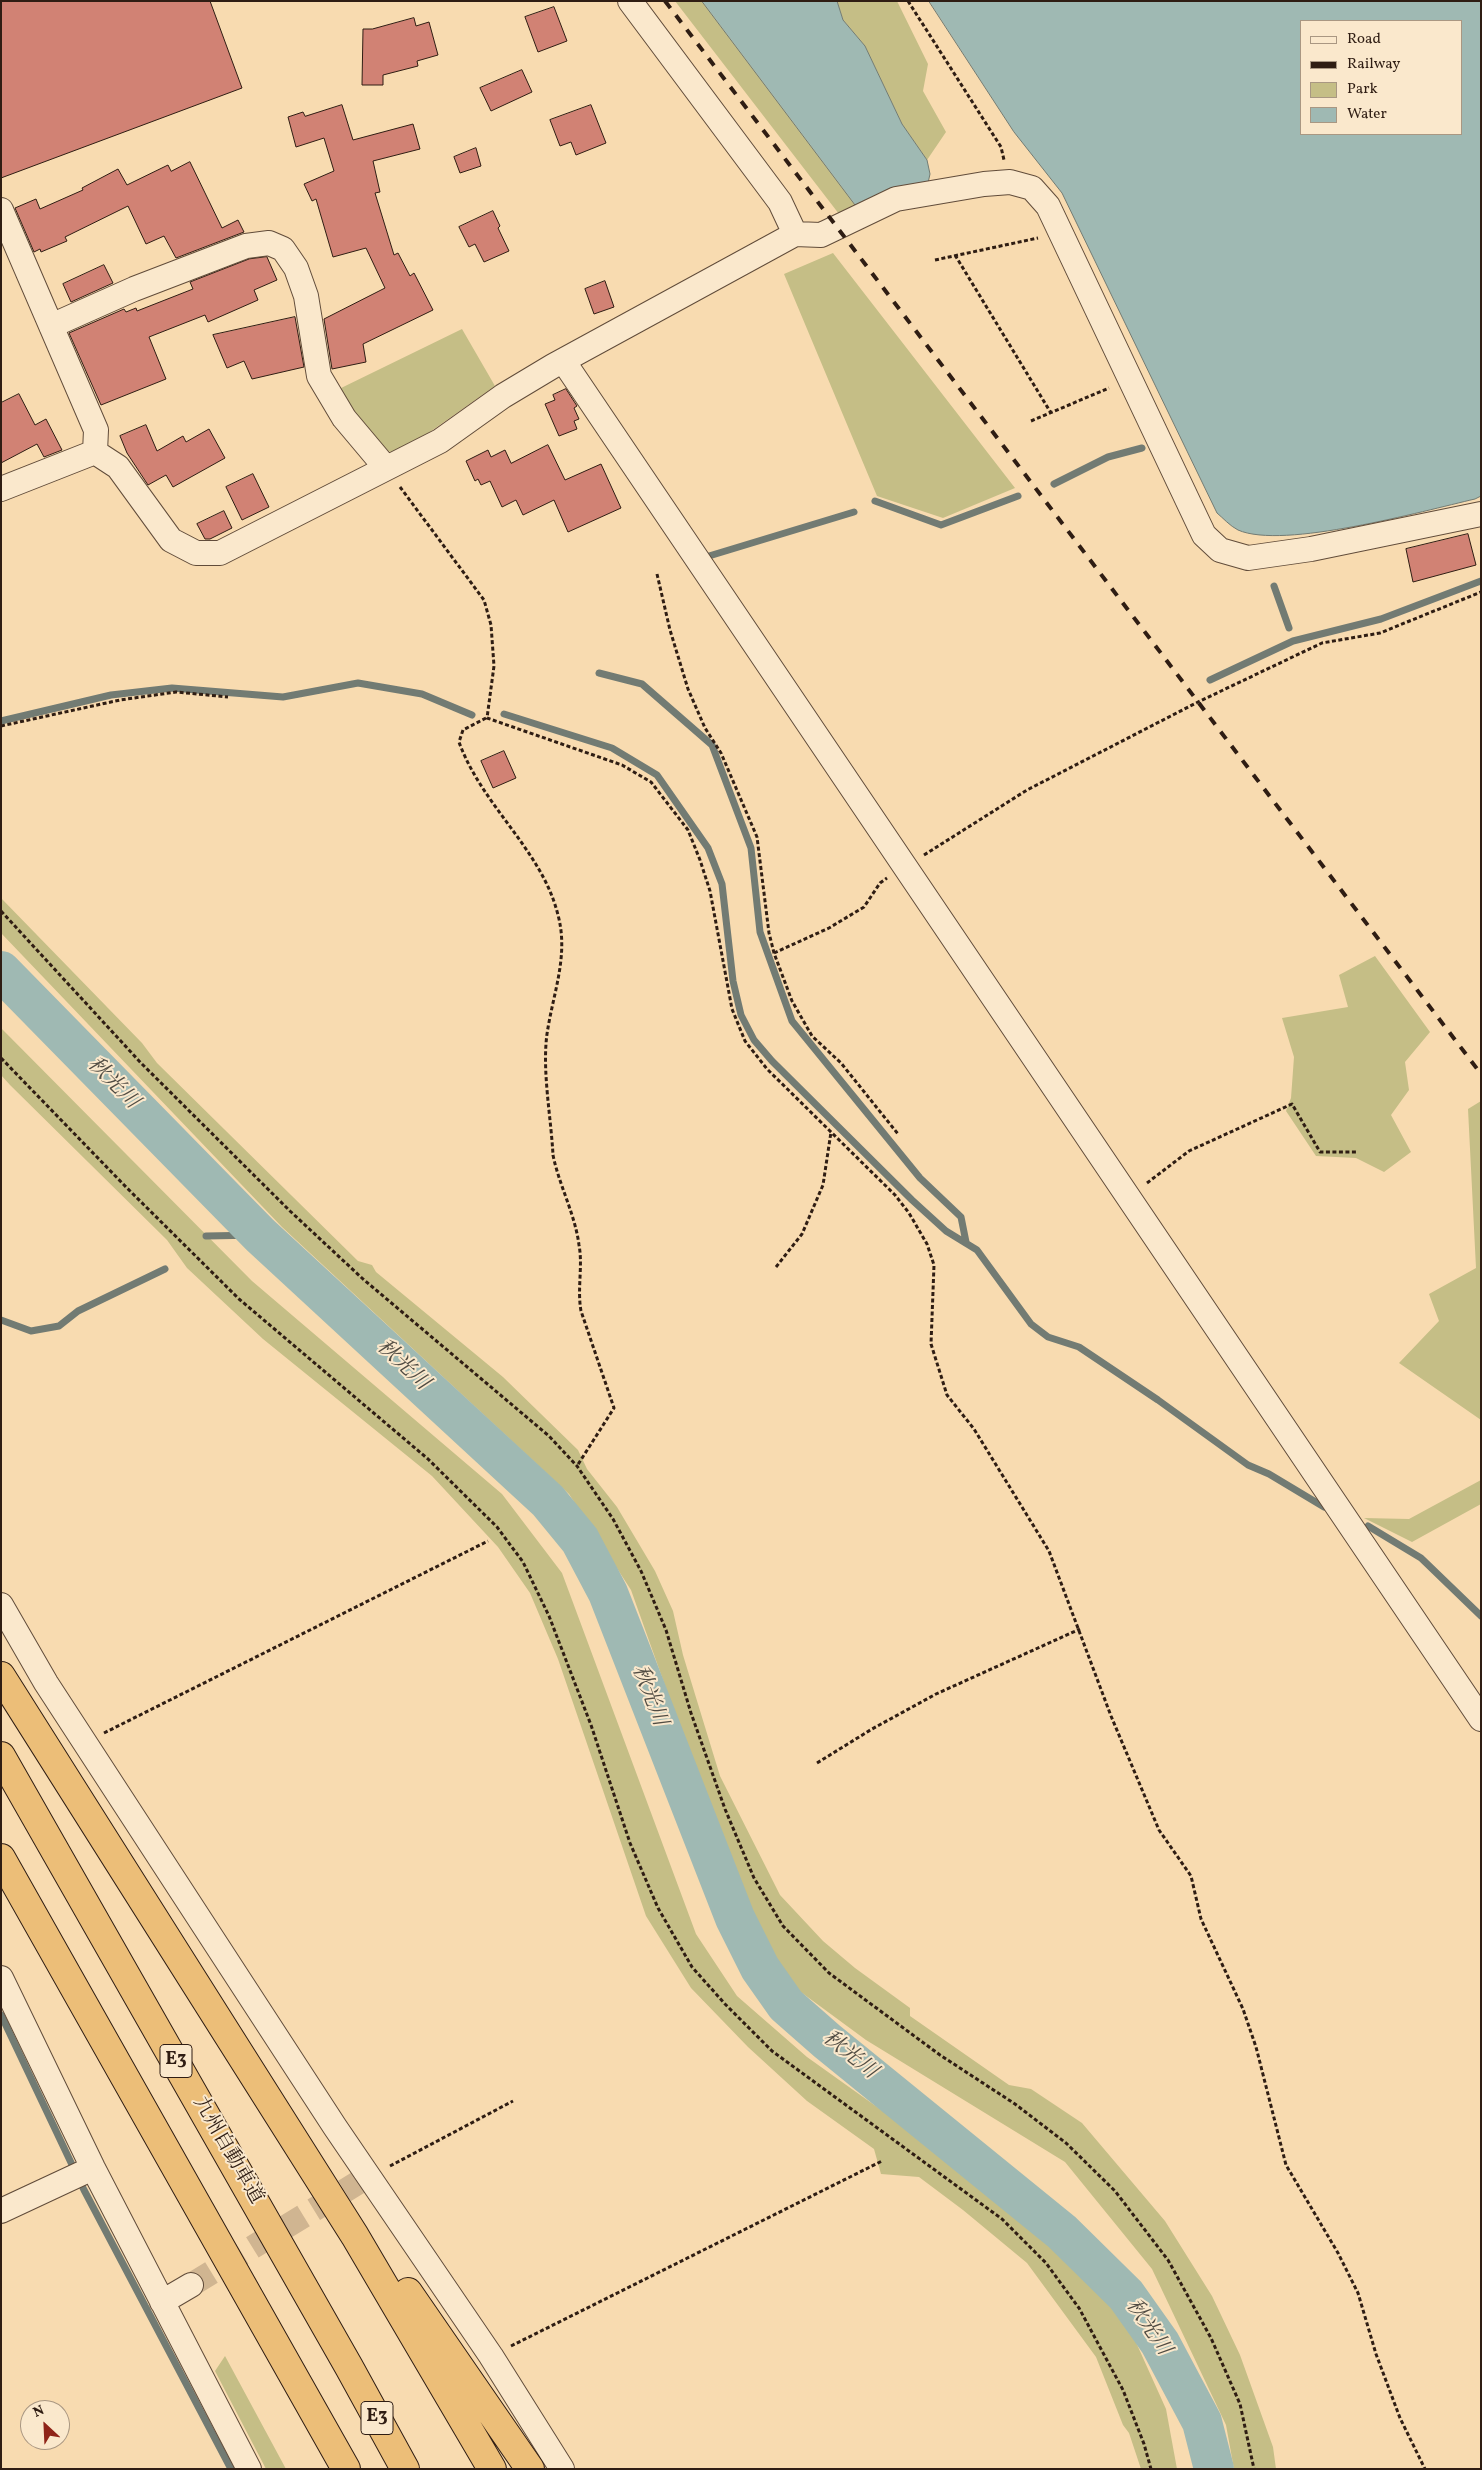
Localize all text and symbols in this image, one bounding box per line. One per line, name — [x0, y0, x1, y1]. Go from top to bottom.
legend — [1300, 20, 1462, 135]
text: Road — [1347, 29, 1381, 50]
text: Railway — [1347, 54, 1400, 75]
text: Park — [1347, 79, 1378, 100]
text: Water — [1347, 104, 1387, 125]
water label: 秋光川 — [81, 1053, 143, 1115]
water label: 秋光川 — [370, 1335, 434, 1397]
water label: 秋光川 — [625, 1662, 671, 1730]
water label: 秋光川 — [817, 2026, 881, 2086]
road number: E3 — [160, 2044, 192, 2078]
street label: 九州自動車道 — [187, 2093, 267, 2209]
water label: 秋光川 — [1119, 2295, 1175, 2361]
north arrow — [20, 2400, 70, 2450]
text: N — [30, 2401, 47, 2423]
road number: E3 — [361, 2402, 393, 2434]

